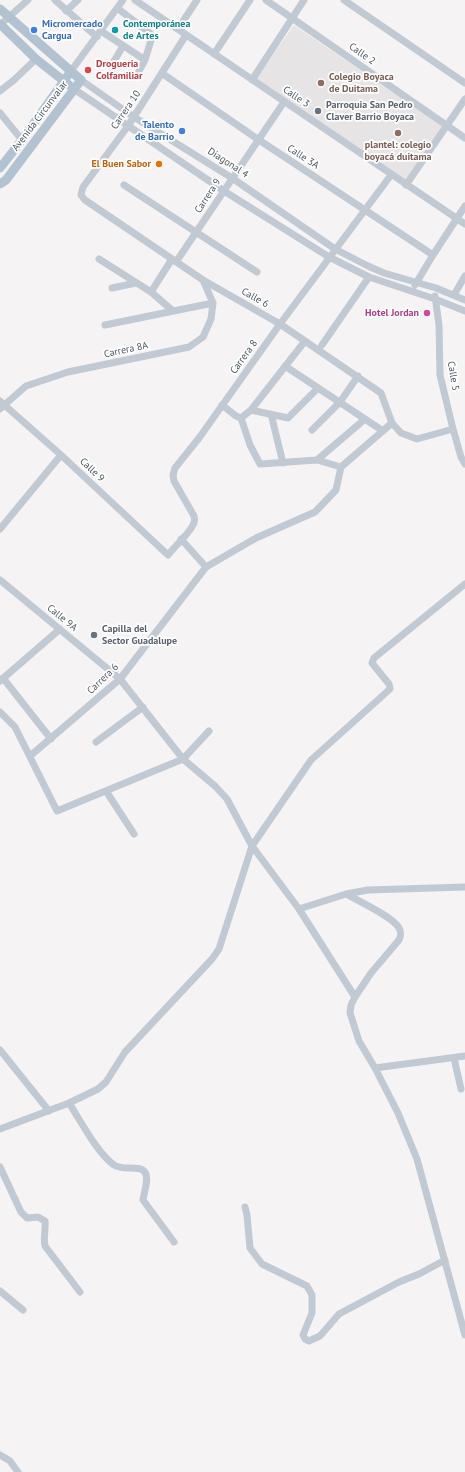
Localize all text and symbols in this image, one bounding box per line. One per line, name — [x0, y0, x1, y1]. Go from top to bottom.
place label: Micromercado Cargua — [42, 18, 103, 42]
place label: Contemporánea de Artes — [123, 18, 190, 42]
marker: Micromercado Cargua — [29, 25, 39, 35]
marker: Contemporánea de Artes — [110, 25, 120, 35]
street label: Calle 2 — [346, 41, 378, 67]
place label: Drogueria Colfamiliar — [96, 58, 143, 82]
marker: Drogueria Colfamiliar — [83, 65, 93, 75]
place label: Colegio Boyaca de Duitama — [329, 71, 394, 94]
marker: Colegio Boyaca de Duitama — [316, 78, 326, 88]
street label: Avenida Circunvalar — [10, 79, 70, 153]
street label: Calle 3 — [280, 84, 312, 110]
street label: Carrera 10 — [109, 88, 143, 132]
place label: Parroquia San Pedro Claver Barrio Boyaca — [326, 99, 414, 122]
marker: Parroquia San Pedro Claver Barrio Boyaca — [313, 106, 323, 116]
place label: Talento de Barrio — [135, 119, 174, 142]
marker: Talento de Barrio — [177, 126, 187, 136]
marker: plantel: colegio boyacá duitama — [393, 128, 403, 138]
place label: plantel: colegio boyacá duitama — [364, 139, 432, 162]
street label: Calle 3A — [285, 142, 321, 172]
street label: Diagonal 4 — [205, 145, 251, 181]
place label: El Buen Sabor — [91, 158, 151, 170]
marker: El Buen Sabor — [154, 159, 164, 169]
street label: Carrera 9 — [192, 176, 224, 216]
street label: Calle 6 — [239, 286, 271, 310]
place label: Hotel Jordan — [365, 307, 419, 319]
marker: Hotel Jordan — [422, 308, 432, 318]
street label: Carrera 8 — [228, 338, 260, 376]
street label: Carrera 8A — [103, 339, 149, 361]
street label: Calle 5 — [445, 360, 461, 392]
street label: Calle 9 — [77, 456, 107, 484]
street label: Calle 9A — [44, 602, 80, 634]
place label: Capilla del Sector Guadalupe — [102, 623, 177, 646]
marker: Capilla del Sector Guadalupe — [89, 630, 99, 640]
street label: Carrera 6 — [85, 661, 121, 697]

